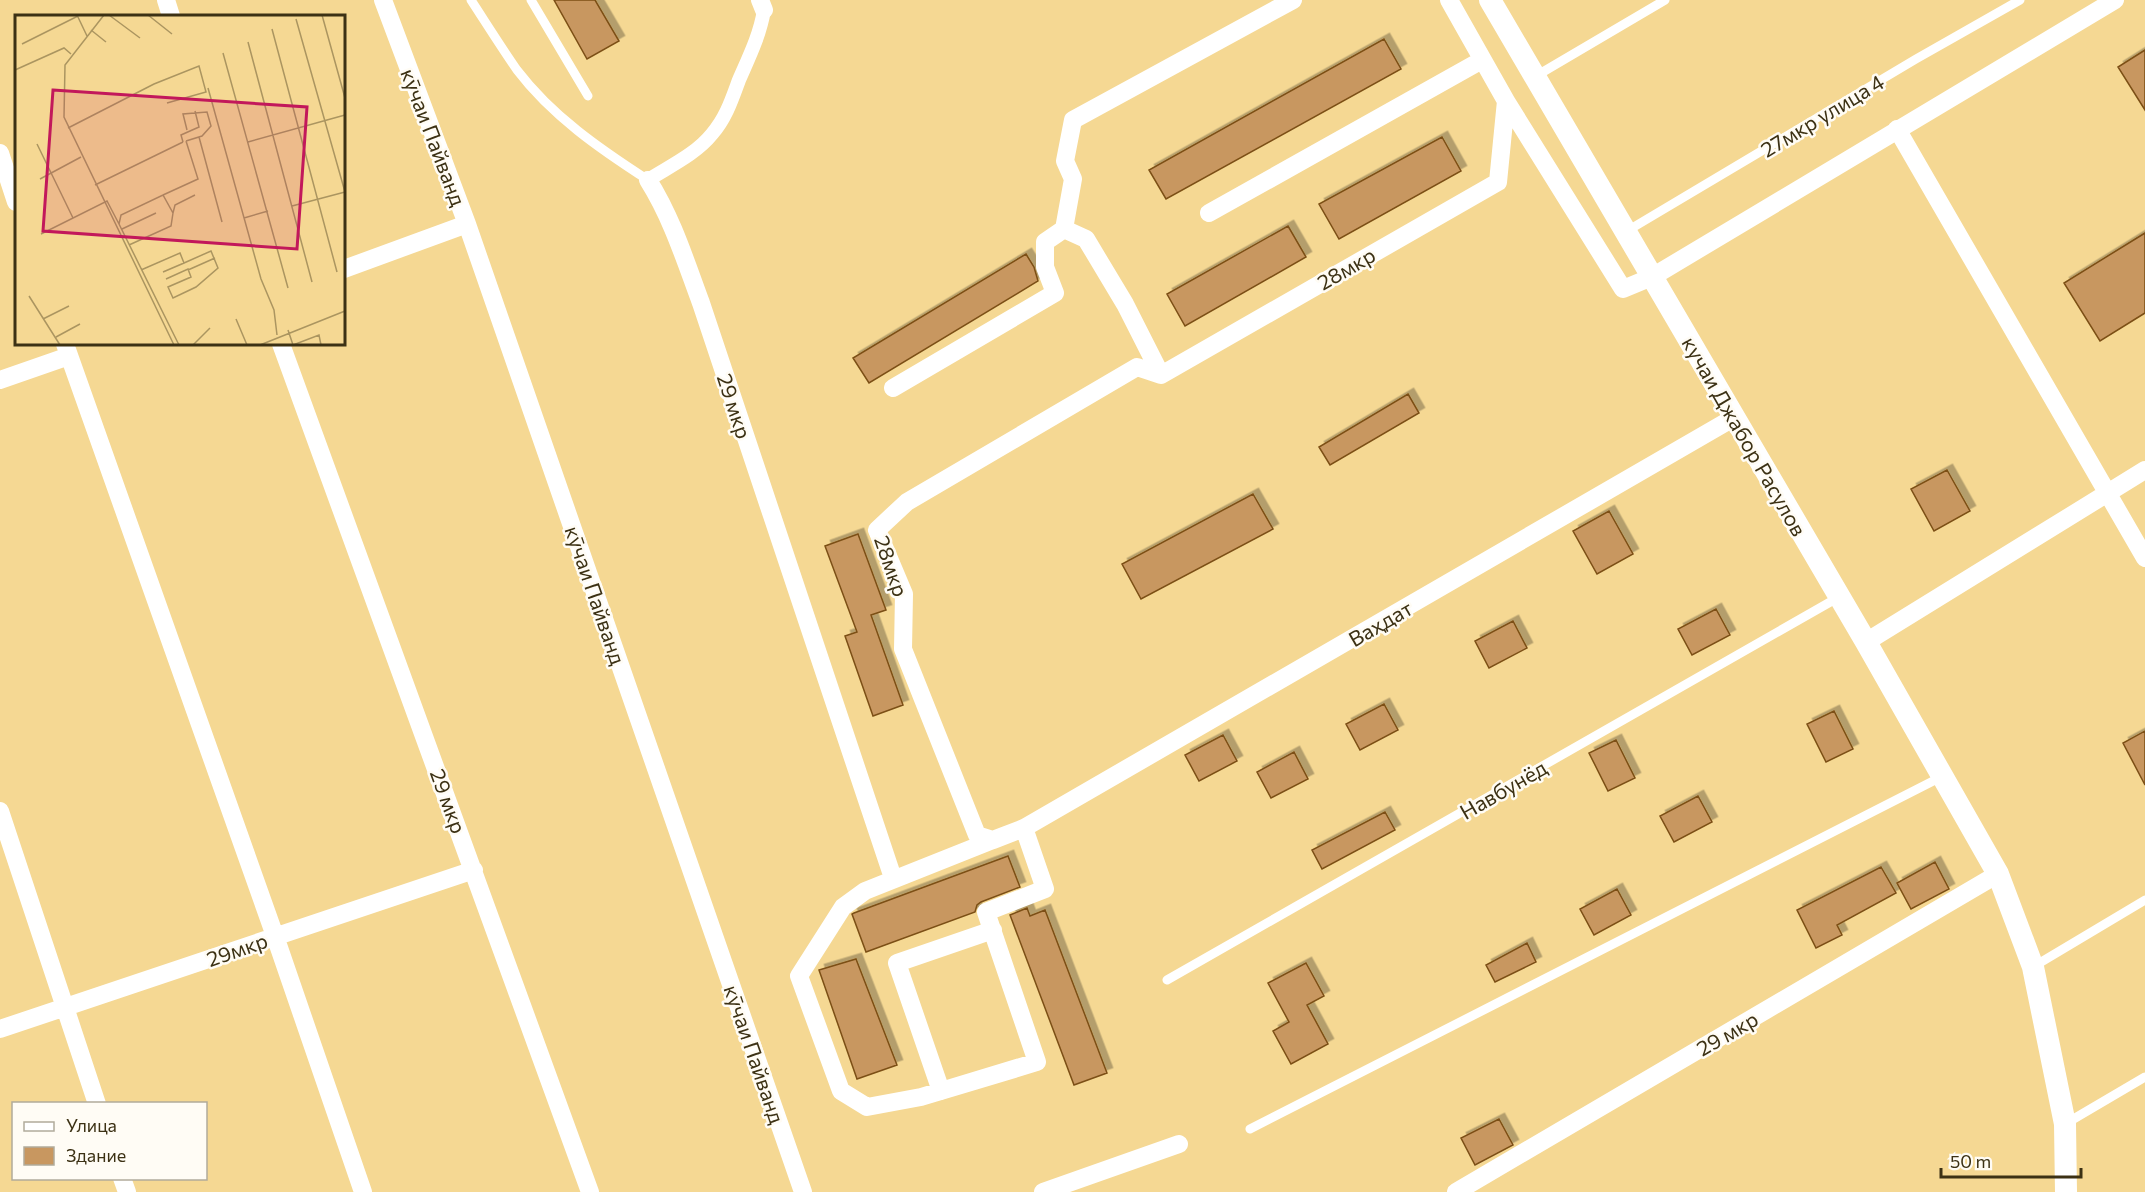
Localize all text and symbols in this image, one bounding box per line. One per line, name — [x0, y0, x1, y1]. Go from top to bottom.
inset map — [15, 15, 345, 345]
street label: кӯчаи Пайванд — [396, 65, 472, 209]
street label: 27мкр улица 4 — [1756, 68, 1888, 162]
street label: 28мкр — [1313, 241, 1379, 295]
street label: кучаи Джабор Расулов — [1678, 332, 1812, 540]
street label: 29 мкр — [713, 370, 757, 442]
street label: кӯчаи Пайванд — [561, 522, 631, 668]
street label: 28мкр — [870, 532, 914, 600]
street label: Ваҳдат — [1344, 595, 1416, 651]
street label: Навбунёд — [1455, 754, 1551, 824]
street label: 29 мкр — [426, 765, 472, 837]
street label: 29мкр — [203, 927, 271, 971]
street label: кӯчаи Пайванд — [720, 981, 790, 1127]
street label: 29 мкр — [1692, 1005, 1762, 1061]
legend — [12, 1102, 207, 1180]
text: Улица — [66, 1114, 117, 1136]
scale bar — [1941, 1141, 2080, 1179]
text: Здание — [66, 1144, 126, 1166]
text: 50 m — [1950, 1150, 1991, 1172]

